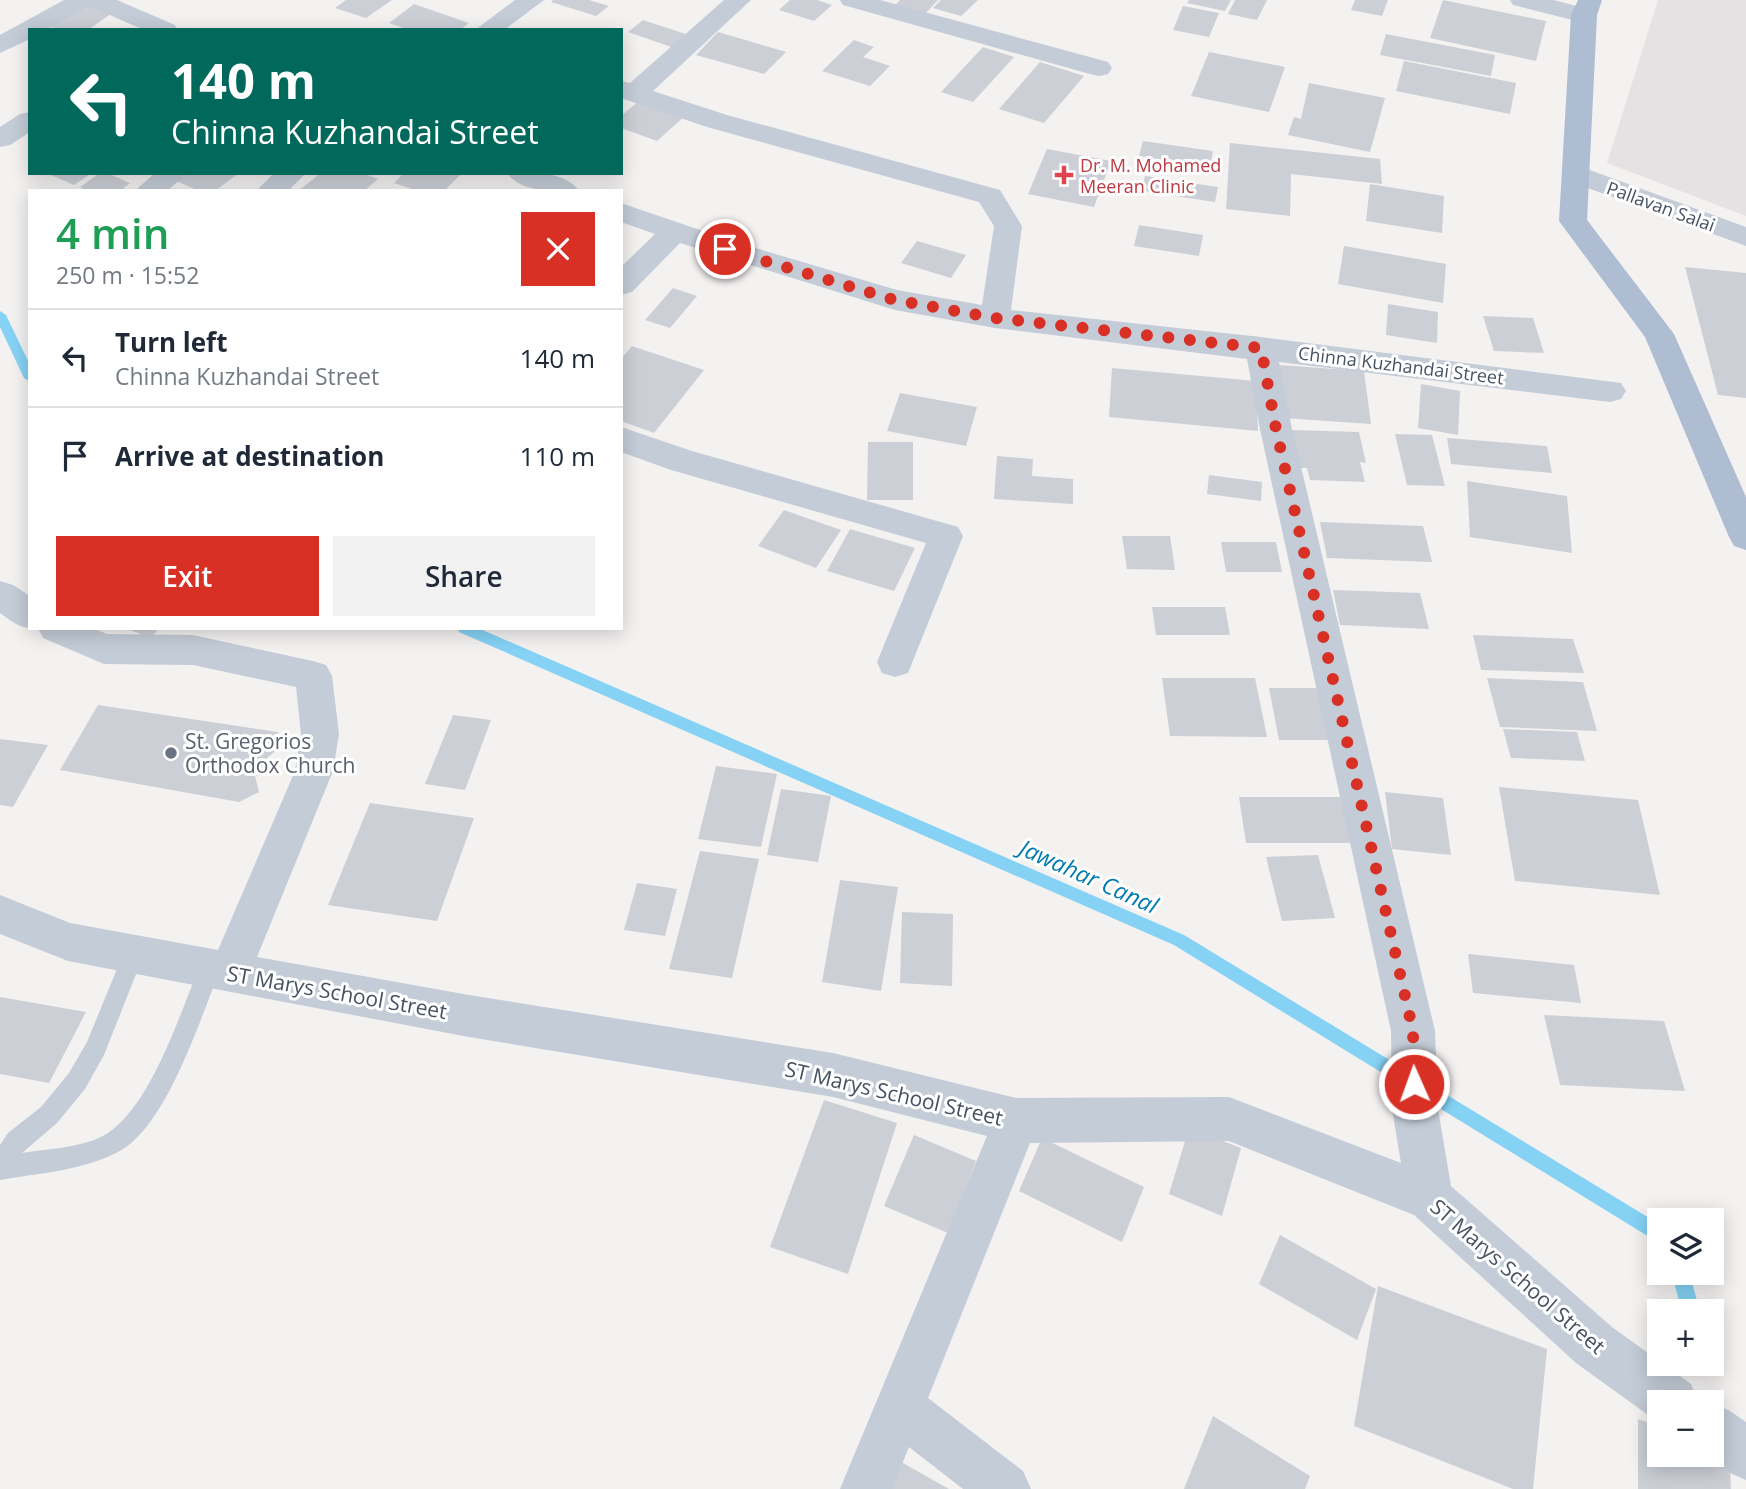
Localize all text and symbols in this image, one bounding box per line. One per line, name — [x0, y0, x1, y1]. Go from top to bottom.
text: 140 m — [171, 47, 316, 113]
icon: left — [56, 56, 147, 147]
text: Chinna Kuzhandai Street — [171, 110, 539, 153]
place label: Dr. M. Mohamed Meeran Clinic — [1080, 153, 1221, 198]
marker: Dr. M. Mohamed Meeran Clinic — [1054, 165, 1074, 185]
street label: Pallavan Salai — [1604, 175, 1718, 237]
text: 4 min — [56, 204, 169, 261]
button: close — [521, 212, 595, 286]
pin — [695, 219, 755, 279]
icon: arrive — [706, 230, 744, 268]
text: 250 m · 15:52 — [56, 259, 199, 291]
text: Turn left — [115, 324, 227, 360]
icon: left — [56, 339, 94, 377]
text: 140 m — [520, 340, 595, 376]
street label: Chinna Kuzhandai Street — [1297, 340, 1505, 390]
text: Chinna Kuzhandai Street — [115, 360, 379, 392]
icon: arrive — [56, 437, 94, 475]
text: Arrive at destination — [115, 438, 384, 474]
text: 110 m — [520, 438, 595, 474]
button: Exit — [56, 536, 319, 616]
button: Share — [333, 536, 595, 616]
place label: St. Gregorios Orthodox Church — [185, 727, 355, 779]
marker: St. Gregorios Orthodox Church — [163, 745, 179, 761]
water label: Jawahar Canal — [1011, 830, 1164, 921]
street label: ST Marys School Street — [225, 959, 449, 1025]
position arrow — [1377, 1047, 1451, 1121]
street label: ST Marys School Street — [782, 1054, 1006, 1132]
street label: ST Marys School Street — [1425, 1192, 1611, 1360]
map controls — [1647, 1208, 1724, 1467]
button: layers — [1647, 1208, 1724, 1285]
button: + — [1647, 1299, 1724, 1376]
button: − — [1647, 1390, 1724, 1467]

